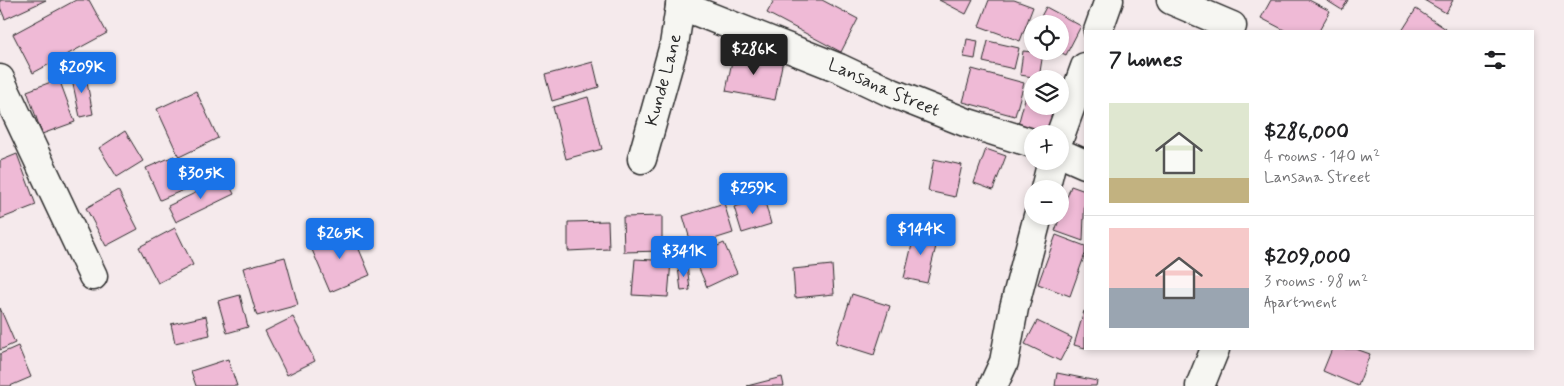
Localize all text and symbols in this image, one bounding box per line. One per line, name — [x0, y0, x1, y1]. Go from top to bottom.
map controls — [1024, 15, 1069, 225]
button: locate — [1024, 15, 1069, 60]
street label: Kunde Lane — [640, 32, 688, 129]
pin: $286K — [719, 34, 789, 76]
text: $286K — [732, 39, 776, 60]
text: 7 homes — [1109, 46, 1182, 74]
icon: filters — [1481, 46, 1509, 74]
pin: $209K — [47, 52, 117, 94]
street label: Lansana Street — [825, 53, 943, 123]
text: $209K — [59, 57, 105, 78]
button: layers — [1024, 70, 1069, 115]
text: $286,000 — [1264, 118, 1349, 146]
icon: home — [1149, 123, 1209, 183]
button: + — [1024, 125, 1069, 170]
text: 4 rooms · 140 m² — [1264, 146, 1380, 167]
pin: $305K — [166, 158, 236, 200]
text: $305K — [178, 163, 224, 184]
text: Lansana Street — [1264, 167, 1370, 188]
pin: $259K — [718, 172, 788, 215]
text: $259K — [730, 178, 776, 199]
button: − — [1024, 180, 1069, 225]
pin: $144K — [886, 214, 956, 256]
pin: $265K — [305, 218, 375, 260]
text: $144K — [898, 219, 945, 240]
text: $265K — [317, 223, 363, 244]
pin: $341K — [649, 236, 719, 278]
text: $341K — [662, 241, 706, 262]
text: $209,000 — [1264, 243, 1351, 271]
icon: home — [1149, 248, 1209, 308]
text: 3 rooms · 98 m² — [1264, 271, 1368, 292]
text: Apartment — [1264, 292, 1337, 313]

